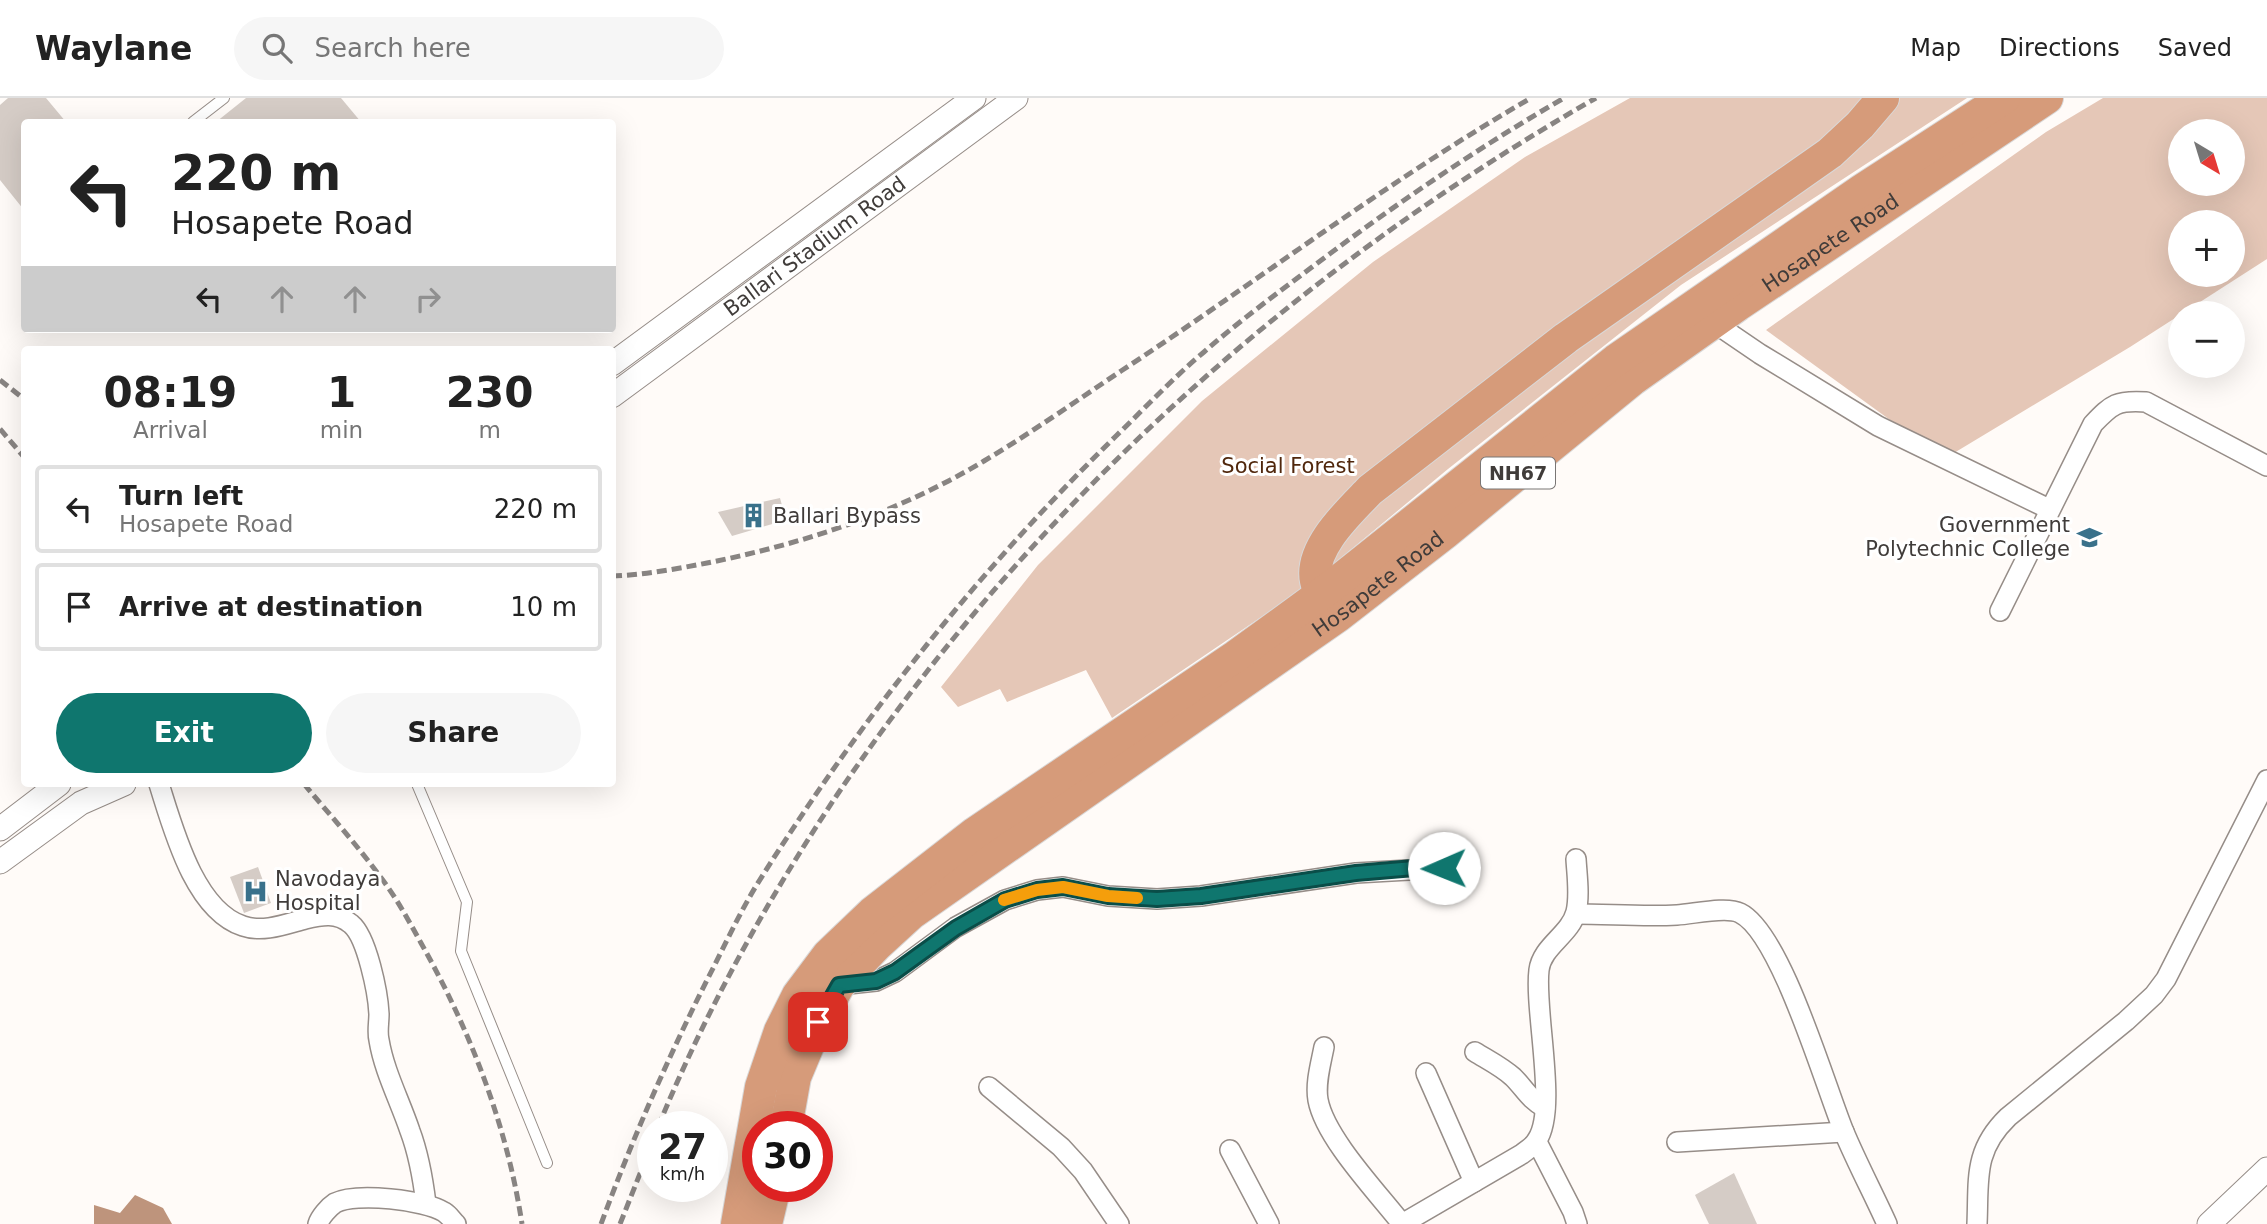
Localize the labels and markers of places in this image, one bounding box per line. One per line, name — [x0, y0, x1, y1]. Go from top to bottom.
building icon: Ballari Bypass — [739, 502, 767, 530]
place label: Ballari Bypass — [773, 504, 921, 528]
place label: Government Polytechnic College — [1865, 513, 2070, 561]
school or university icon: Government Polytechnic College — [2076, 523, 2104, 551]
place label: Navodaya Hospital — [275, 867, 380, 915]
hospital icon: Navodaya Hospital — [241, 877, 269, 905]
pin — [788, 992, 848, 1052]

